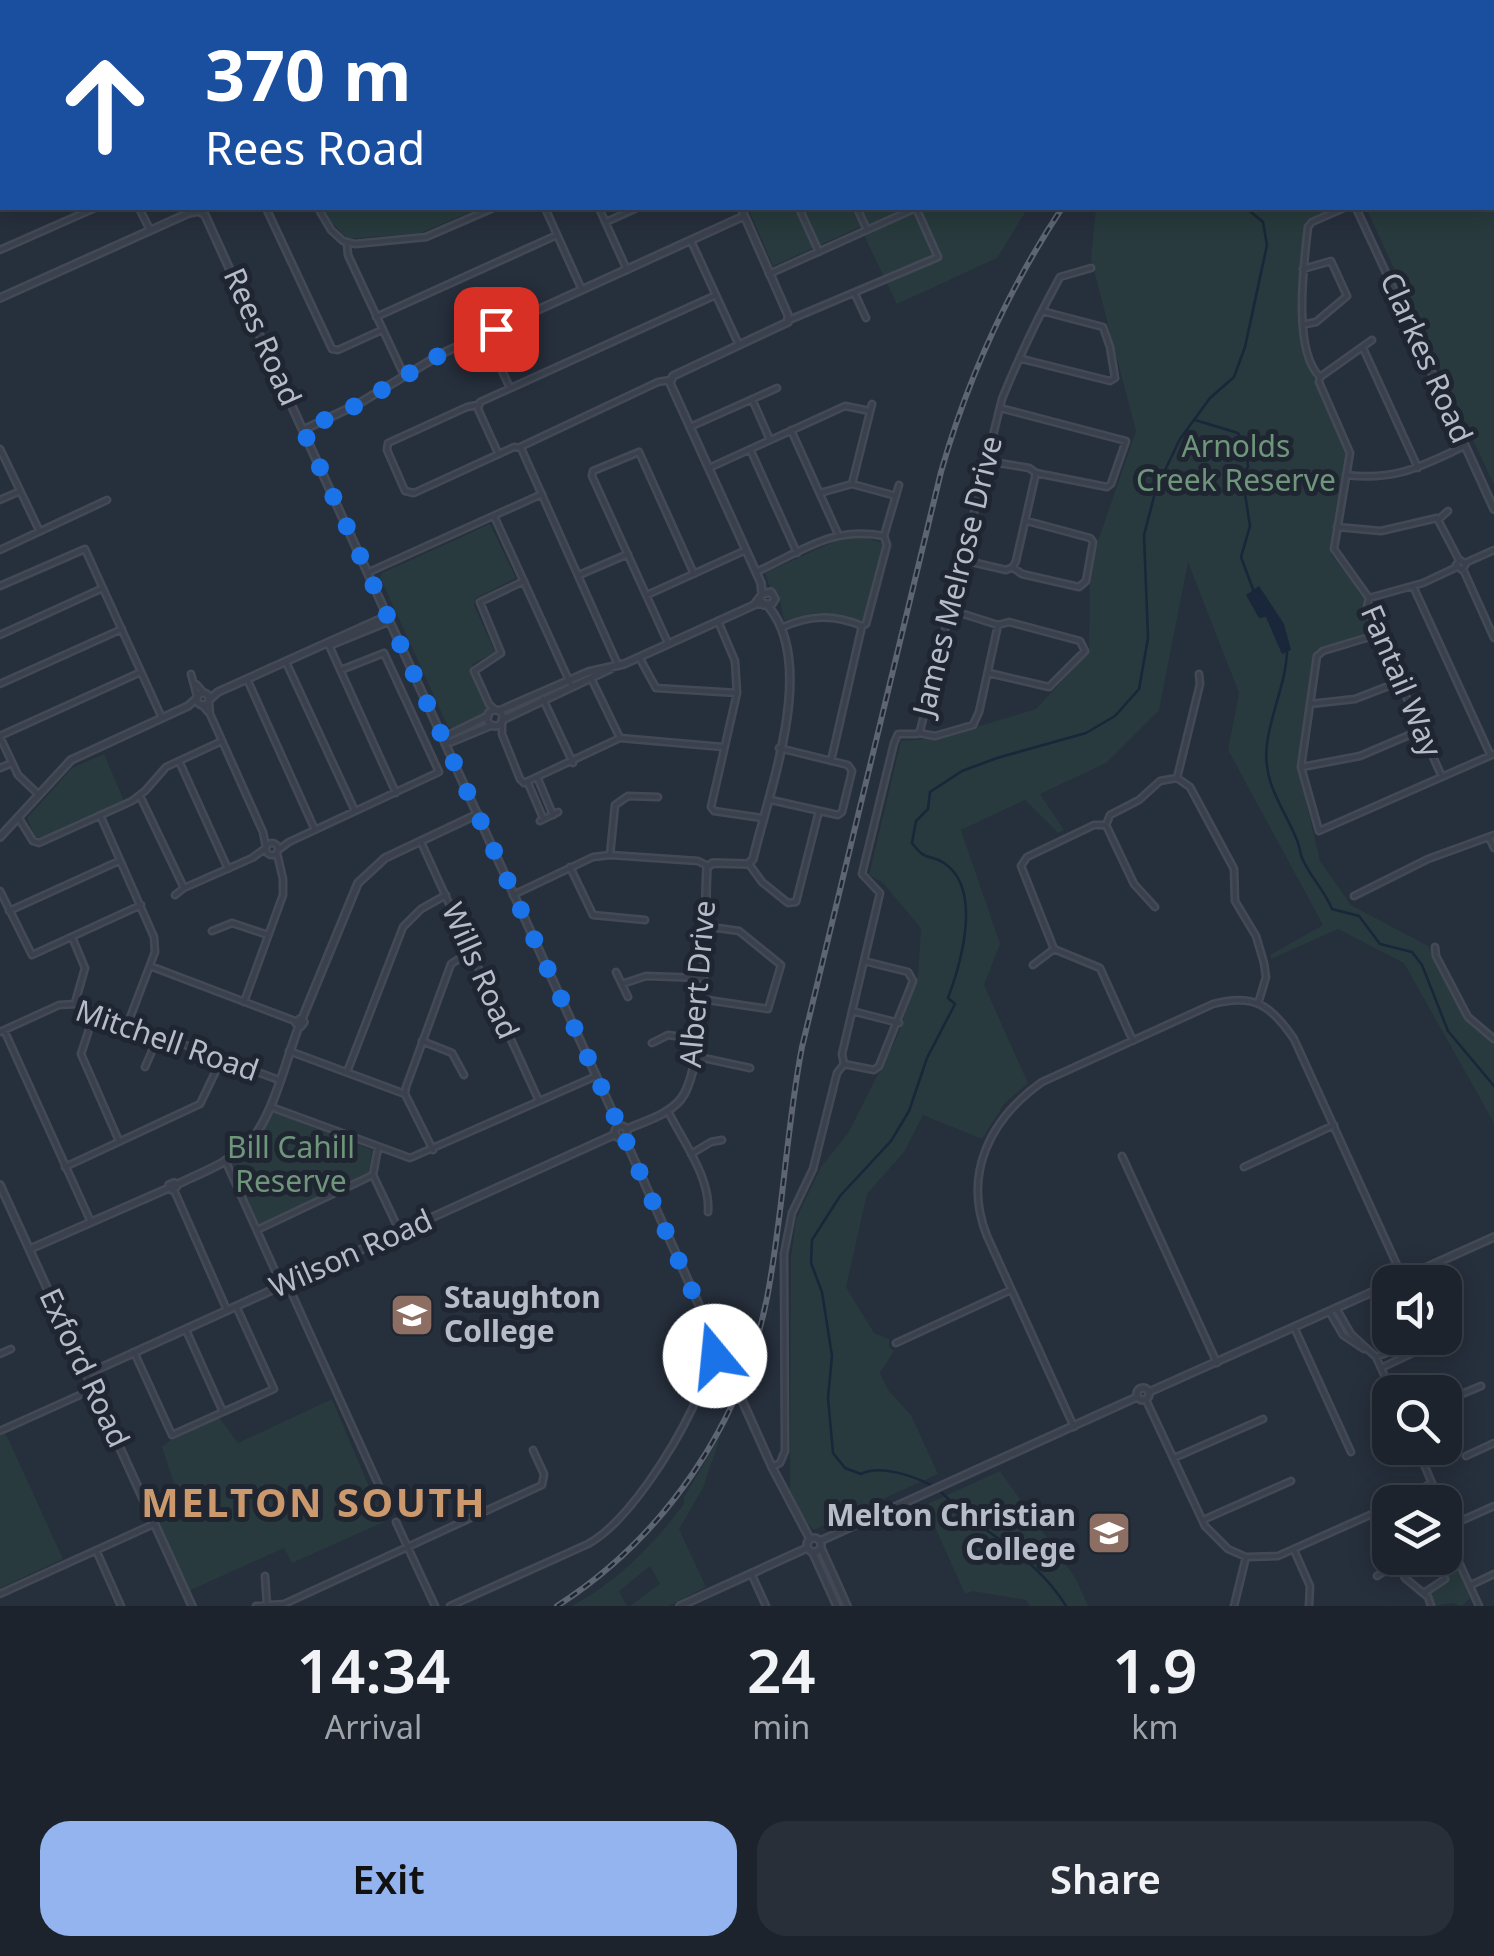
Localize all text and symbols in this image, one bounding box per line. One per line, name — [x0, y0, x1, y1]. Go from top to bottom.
text: 370 m — [205, 26, 412, 122]
icon: ahead — [40, 40, 170, 170]
text: Rees Road — [205, 117, 425, 178]
street label: Rees Road — [215, 261, 312, 412]
street label: Clarkes Road — [1371, 265, 1483, 449]
pin — [454, 287, 539, 372]
icon: arrive — [469, 302, 524, 357]
park label: Arnolds Creek Reserve — [1136, 425, 1336, 500]
street label: James Melrose Drive — [901, 431, 1011, 723]
street label: Fantail Way — [1352, 598, 1453, 763]
street label: Wills Road — [433, 896, 530, 1045]
street label: Albert Drive — [669, 899, 724, 1069]
street label: Mitchell Road — [71, 989, 264, 1090]
park label: Bill Cahill Reserve — [227, 1126, 355, 1201]
street label: Wilson Road — [262, 1198, 438, 1307]
map controls — [1372, 1265, 1462, 1575]
button: sound — [1372, 1265, 1462, 1355]
place label: Staughton College — [444, 1276, 601, 1351]
street label: Exford Road — [31, 1281, 140, 1454]
school or university icon: Staughton College — [389, 1292, 435, 1338]
position arrow — [663, 1304, 767, 1408]
button: search — [1372, 1375, 1462, 1465]
district label: MELTON SOUTH — [141, 1474, 487, 1529]
button: layers — [1372, 1485, 1462, 1575]
place label: Melton Christian College — [826, 1494, 1076, 1569]
school or university icon: Melton Christian College — [1086, 1510, 1132, 1556]
text: 14:34 — [297, 1629, 450, 1711]
text: 24 — [747, 1629, 816, 1711]
text: 1.9 — [1112, 1629, 1197, 1711]
text: Arrival — [325, 1705, 422, 1748]
text: min — [752, 1705, 810, 1748]
text: km — [1131, 1705, 1178, 1748]
button: Exit — [40, 1821, 737, 1936]
button: Share — [757, 1821, 1454, 1936]

